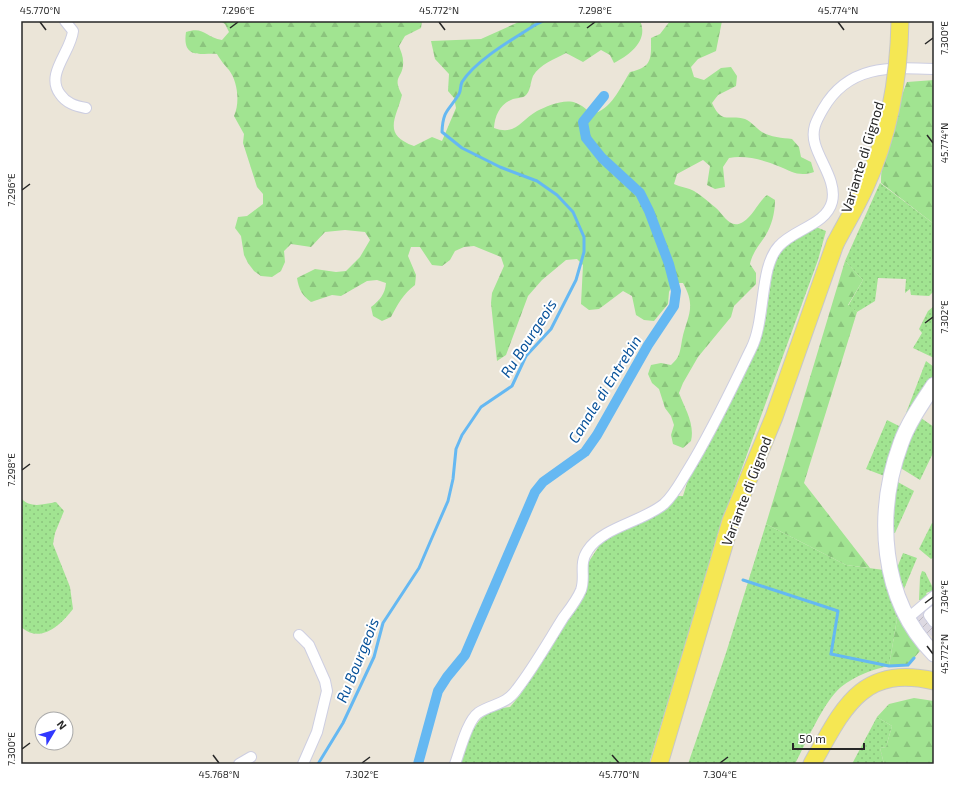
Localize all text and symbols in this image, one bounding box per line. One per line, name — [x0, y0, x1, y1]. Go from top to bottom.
text: 45.770°N — [20, 4, 60, 16]
text: 7.296°E — [221, 4, 255, 16]
text: 45.772°N — [419, 4, 459, 16]
text: 7.298°E — [578, 4, 612, 16]
text: 45.774°N — [818, 4, 858, 16]
text: 7.300°E — [938, 21, 950, 55]
street label: Variante di Gignod — [837, 99, 887, 215]
text: 45.774°N — [938, 123, 950, 163]
text: 7.296°E — [5, 173, 17, 207]
water label: Ru Bourgeois — [496, 295, 560, 380]
text: 7.302°E — [938, 300, 950, 334]
water label: Canale di Entrebin — [564, 332, 644, 446]
street label: Variante di Gignod — [717, 434, 775, 548]
text: 7.298°E — [5, 453, 17, 487]
text: 7.304°E — [938, 580, 950, 614]
water label: Ru Bourgeois — [332, 615, 382, 705]
text: 45.772°N — [938, 634, 950, 674]
north arrow — [34, 711, 74, 751]
text: N — [55, 717, 70, 732]
scale bar — [793, 725, 864, 751]
text: 50 m — [799, 731, 826, 745]
text: 7.300°E — [5, 732, 17, 766]
text: 45.768°N — [198, 768, 240, 780]
text: 7.302°E — [345, 768, 379, 780]
text: 45.770°N — [599, 768, 639, 780]
text: 7.304°E — [703, 768, 737, 780]

